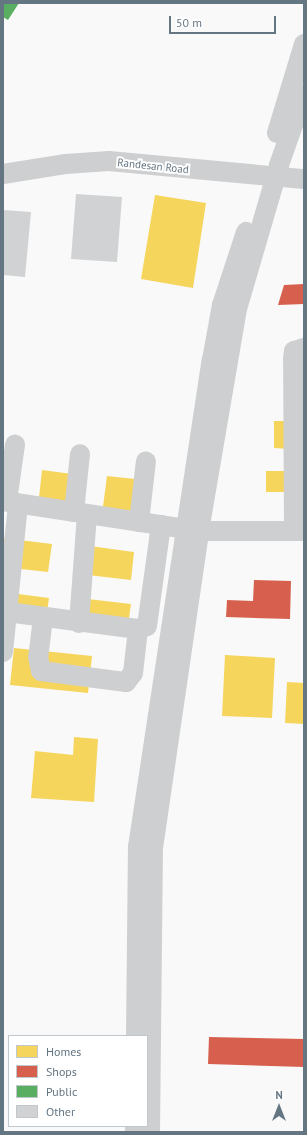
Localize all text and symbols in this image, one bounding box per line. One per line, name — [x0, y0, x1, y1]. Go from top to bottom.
scale bar — [171, 8, 278, 34]
text: 50 m — [176, 15, 202, 30]
street label: Randesan Road — [117, 156, 189, 176]
legend — [8, 1035, 148, 1127]
text: Homes — [46, 1044, 81, 1059]
text: Shops — [46, 1064, 77, 1079]
text: Public — [46, 1084, 77, 1099]
north arrow — [259, 1087, 299, 1127]
text: N — [275, 1088, 283, 1102]
text: Other — [46, 1104, 75, 1119]

